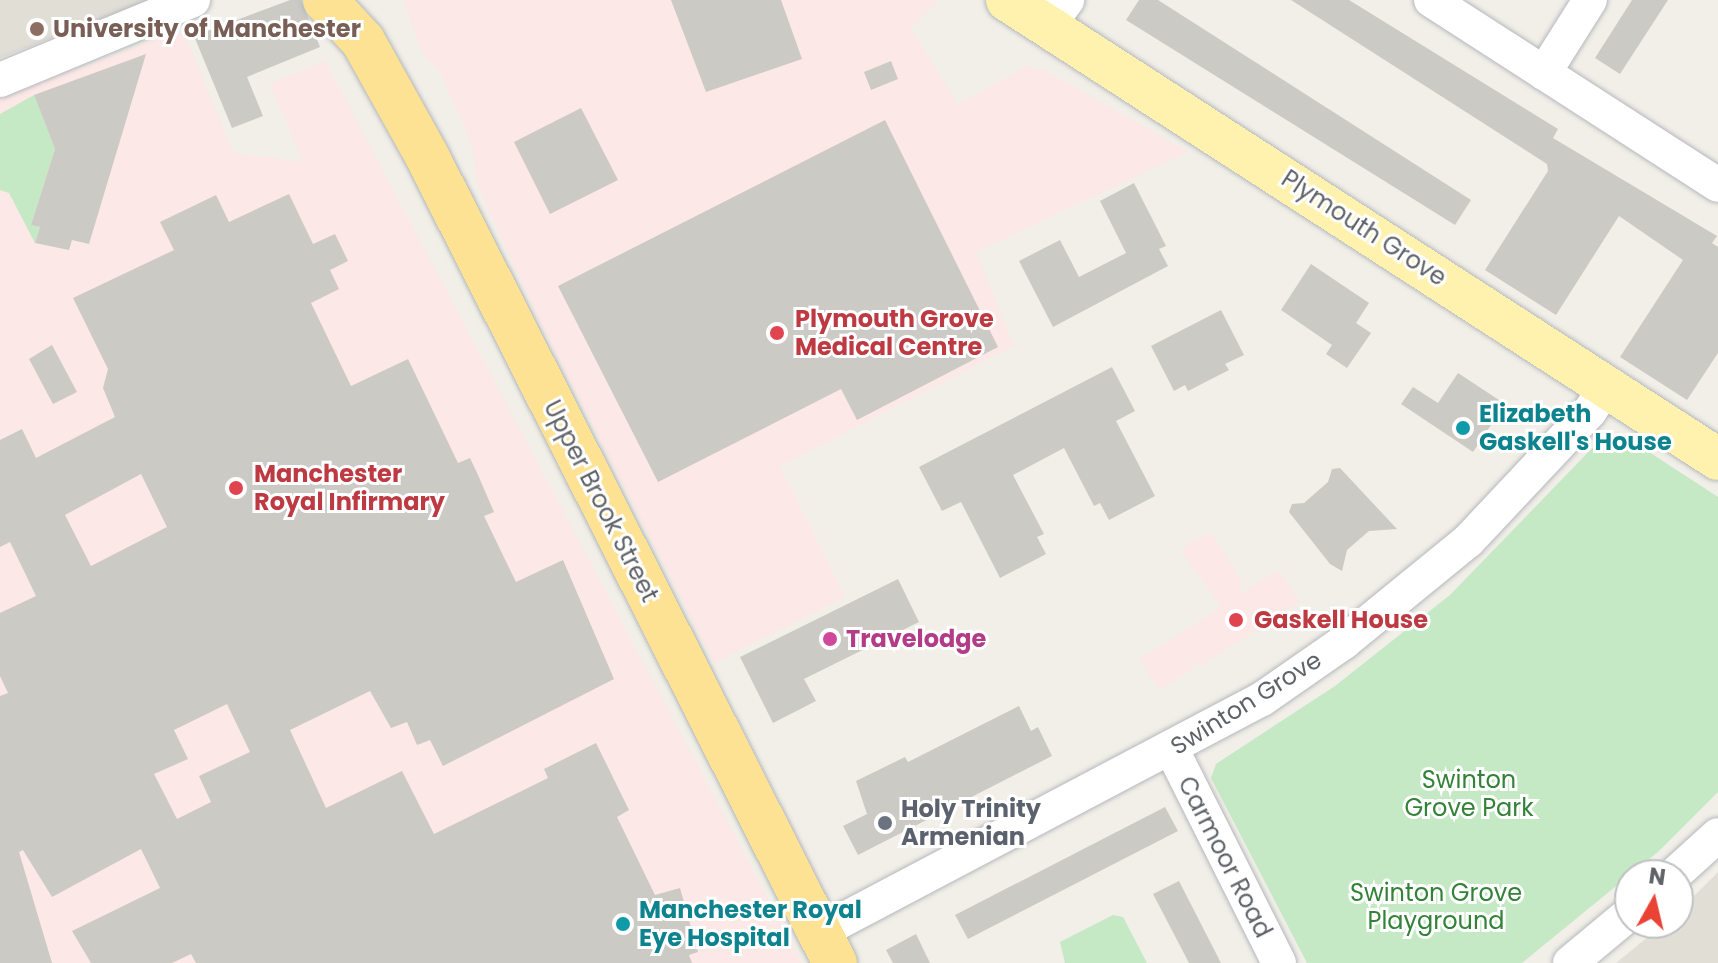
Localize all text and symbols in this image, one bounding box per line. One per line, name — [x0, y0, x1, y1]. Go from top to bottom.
place label: University of Manchester — [53, 15, 361, 43]
marker: University of Manchester — [28, 20, 46, 38]
street label: Plymouth Grove — [1276, 164, 1452, 292]
place label: Plymouth Grove Medical Centre — [795, 305, 994, 361]
marker: Plymouth Grove Medical Centre — [766, 322, 788, 344]
street label: Upper Brook Street — [538, 395, 664, 607]
place label: Elizabeth Gaskell's House — [1479, 400, 1672, 456]
marker: Elizabeth Gaskell's House — [1454, 419, 1472, 437]
place label: Manchester Royal Infirmary — [254, 460, 445, 516]
marker: Manchester Royal Infirmary — [225, 477, 247, 499]
place label: Gaskell House — [1254, 606, 1428, 634]
marker: Gaskell House — [1225, 609, 1247, 631]
place label: Travelodge — [846, 625, 986, 653]
marker: Travelodge — [821, 630, 839, 648]
street label: Swinton Grove — [1165, 645, 1327, 761]
park label: Swinton Grove Park — [1404, 766, 1534, 822]
street label: Carmoor Road — [1172, 772, 1278, 942]
place label: Holy Trinity Armenian — [901, 795, 1041, 851]
marker: Holy Trinity Armenian — [876, 814, 894, 832]
north arrow — [1614, 859, 1694, 939]
text: N — [1647, 860, 1667, 893]
park label: Swinton Grove Playground — [1350, 879, 1522, 935]
place label: Manchester Royal Eye Hospital — [639, 896, 862, 952]
marker: Manchester Royal Eye Hospital — [614, 915, 632, 933]

